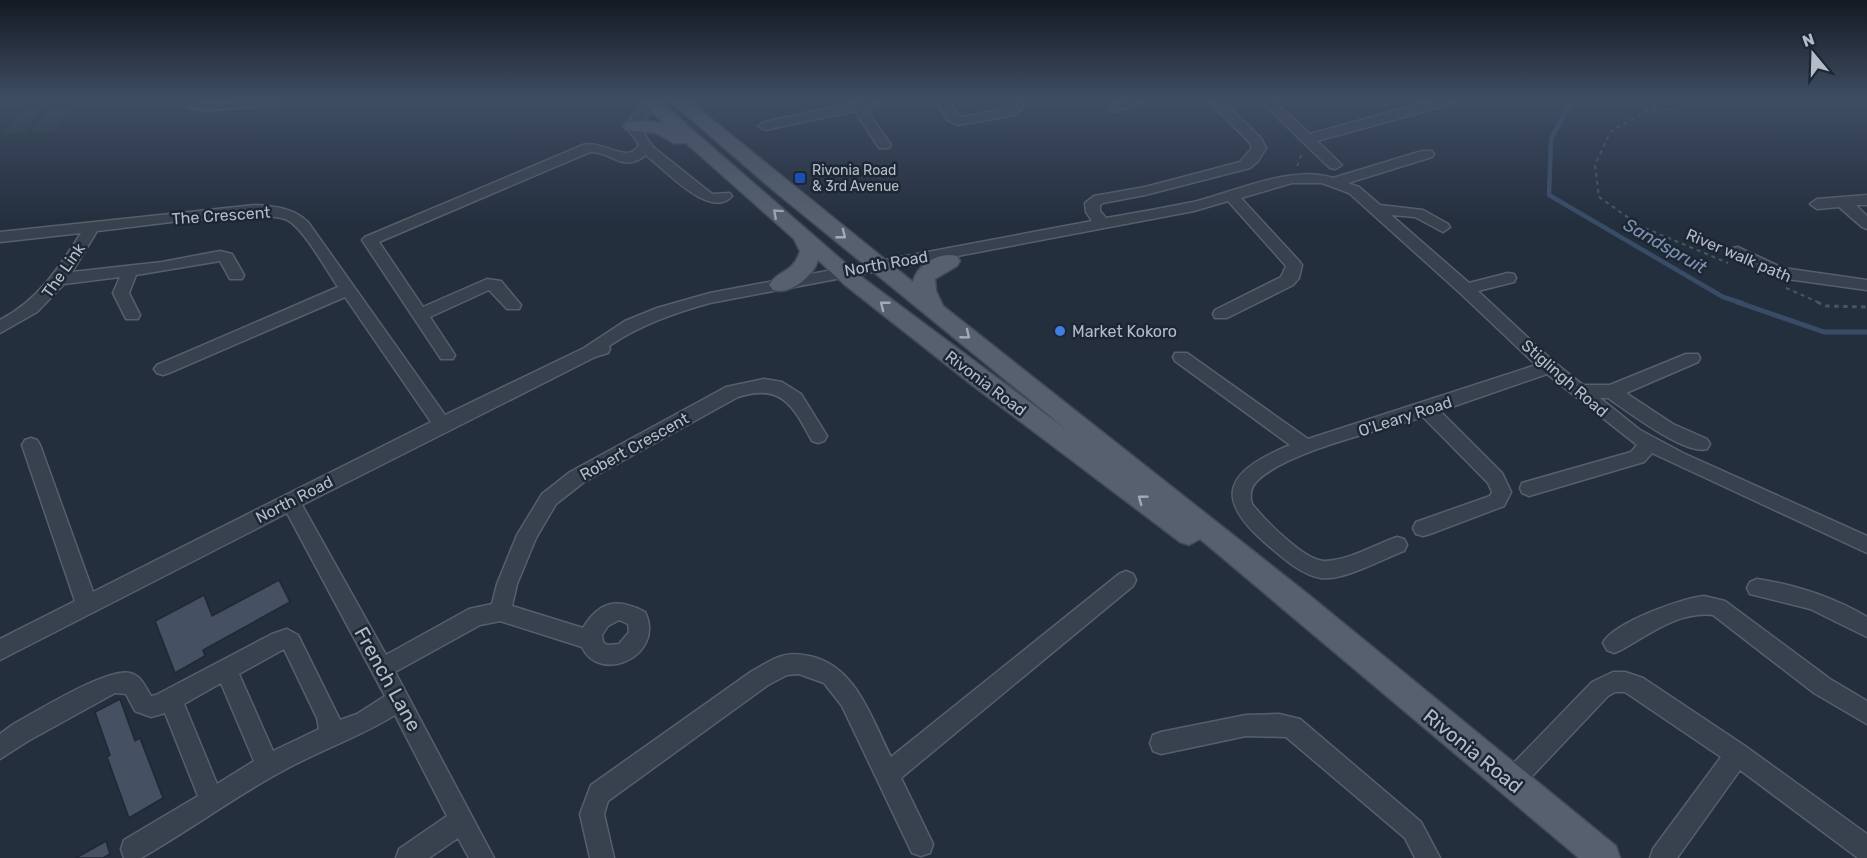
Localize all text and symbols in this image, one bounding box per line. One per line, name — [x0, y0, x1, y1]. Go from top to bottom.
north arrow — [1783, 24, 1843, 84]
text: N — [1800, 29, 1817, 51]
place label: Rivonia Road & 3rd Avenue — [812, 162, 899, 195]
marker: Rivonia Road & 3rd Avenue — [793, 171, 807, 185]
street label: The Crescent — [171, 203, 271, 228]
one-way arrow — [773, 209, 784, 220]
water label: Sandspruit — [1620, 213, 1711, 279]
street label: River walk path — [1683, 225, 1794, 286]
one-way arrow — [835, 228, 846, 239]
street label: The Link — [38, 239, 90, 301]
street label: North Road — [843, 247, 929, 280]
one-way arrow — [880, 301, 891, 312]
place label: Market Kokoro — [1072, 322, 1177, 341]
marker: Market Kokoro — [1053, 324, 1067, 338]
one-way arrow — [959, 328, 970, 339]
street label: Stiglingh Road — [1518, 336, 1612, 421]
street label: Rivonia Road — [942, 347, 1030, 420]
street label: O'Leary Road — [1356, 392, 1454, 441]
street label: Robert Crescent — [576, 409, 692, 484]
street label: North Road — [252, 472, 336, 527]
one-way arrow — [1137, 496, 1148, 507]
street label: French Lane — [349, 623, 427, 735]
street label: Rivonia Road — [1419, 704, 1527, 798]

